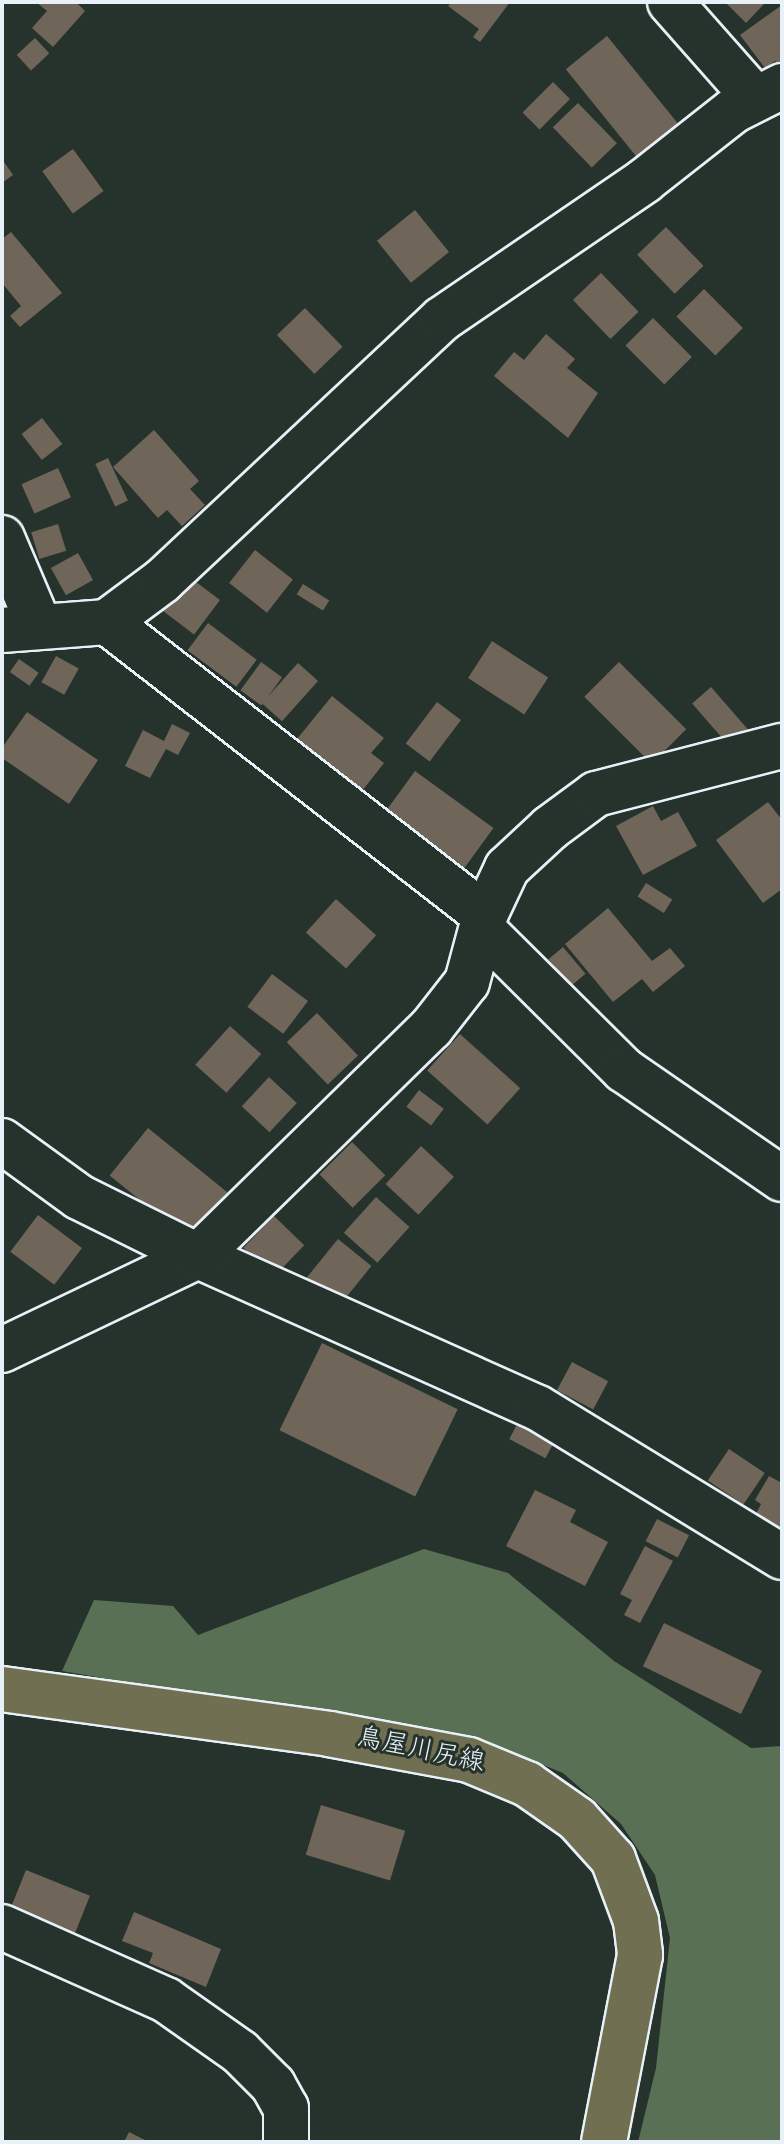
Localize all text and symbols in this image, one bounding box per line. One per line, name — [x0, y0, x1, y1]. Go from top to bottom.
street label: 鳥屋川尻線 — [353, 1724, 487, 1782]

